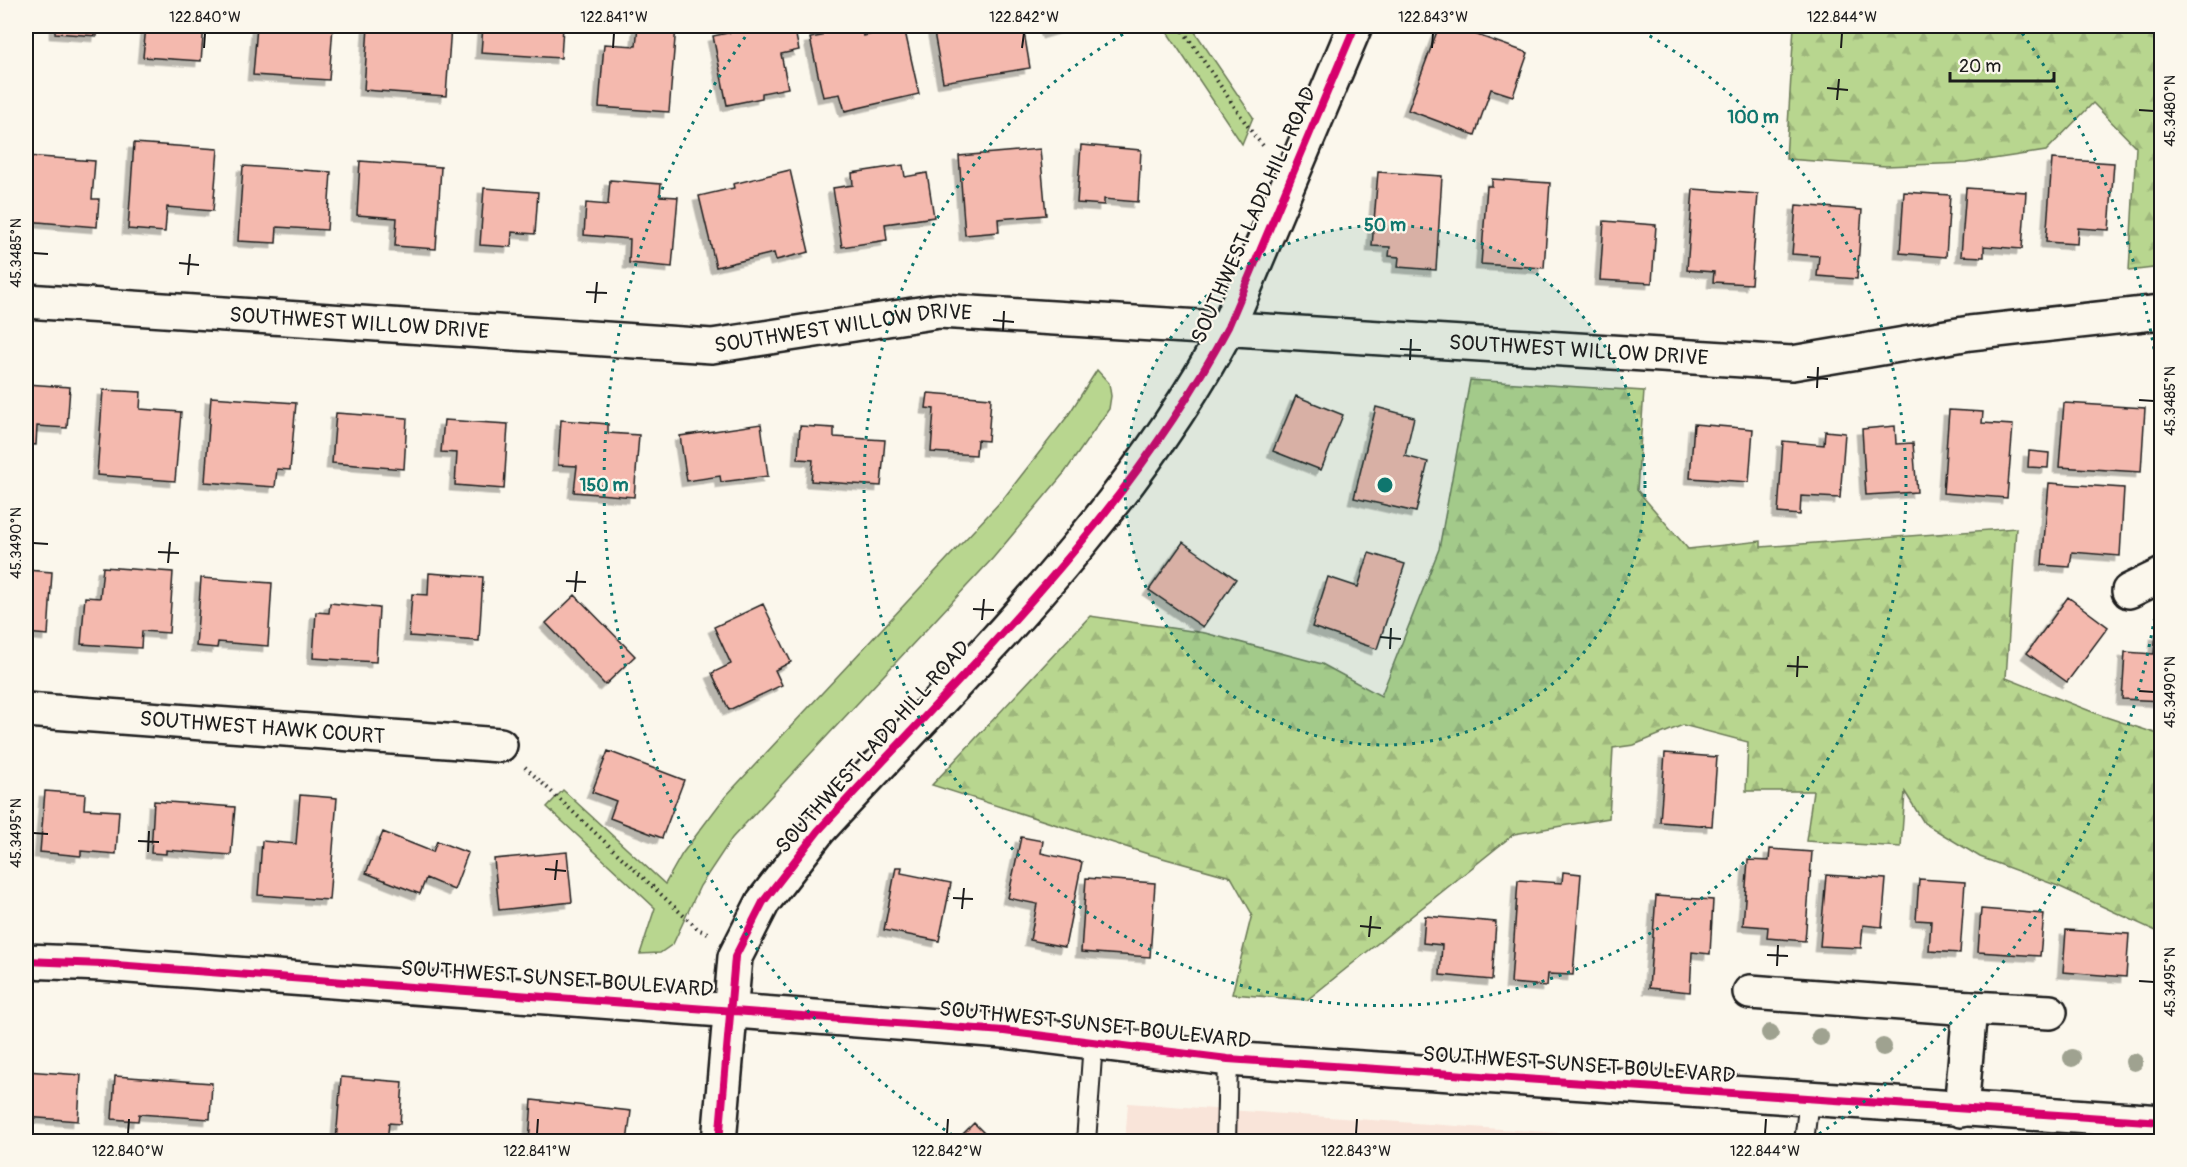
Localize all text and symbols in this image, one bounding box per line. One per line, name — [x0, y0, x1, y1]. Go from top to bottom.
text: 122.840°W — [169, 8, 241, 27]
text: 122.841°W — [580, 8, 648, 27]
text: 122.842°W — [989, 8, 1059, 27]
text: 122.843°W — [1398, 8, 1468, 27]
text: 122.844°W — [1807, 8, 1877, 27]
scale bar — [1950, 45, 2054, 83]
text: 20 m — [1959, 55, 2001, 78]
text: 45.3480°N — [2161, 75, 2180, 147]
street label: SOUTHWEST LADD HILL ROAD — [1185, 83, 1323, 347]
text: 100 m — [1727, 106, 1779, 129]
text: 50 m — [1364, 214, 1406, 237]
text: 45.3485°N — [7, 218, 26, 288]
street label: SOUTHWEST WILLOW DRIVE — [712, 297, 973, 359]
street label: SOUTHWEST WILLOW DRIVE — [229, 301, 490, 345]
street label: SOUTHWEST WILLOW DRIVE — [1448, 329, 1709, 371]
text: 45.3485°N — [2161, 366, 2180, 436]
text: 150 m — [580, 474, 629, 497]
centre of rings — [1375, 475, 1395, 495]
text: 45.3490°N — [7, 507, 26, 579]
street label: SOUTHWEST LADD HILL ROAD — [770, 635, 976, 859]
text: 45.3490°N — [2161, 656, 2180, 728]
street label: SOUTHWEST HAWK COURT — [139, 705, 386, 750]
text: 45.3495°N — [7, 798, 26, 868]
text: 45.3495°N — [2161, 947, 2180, 1017]
street label: SOUTHWEST SUNSET BOULEVARD — [400, 955, 714, 1003]
street label: SOUTHWEST SUNSET BOULEVARD — [938, 995, 1252, 1055]
street label: SOUTHWEST SUNSET BOULEVARD — [1422, 1041, 1736, 1089]
text: 122.840°W — [92, 1142, 164, 1161]
text: 122.841°W — [503, 1142, 571, 1161]
text: 122.842°W — [912, 1142, 982, 1161]
text: 122.843°W — [1321, 1142, 1391, 1161]
text: 122.844°W — [1730, 1142, 1800, 1161]

